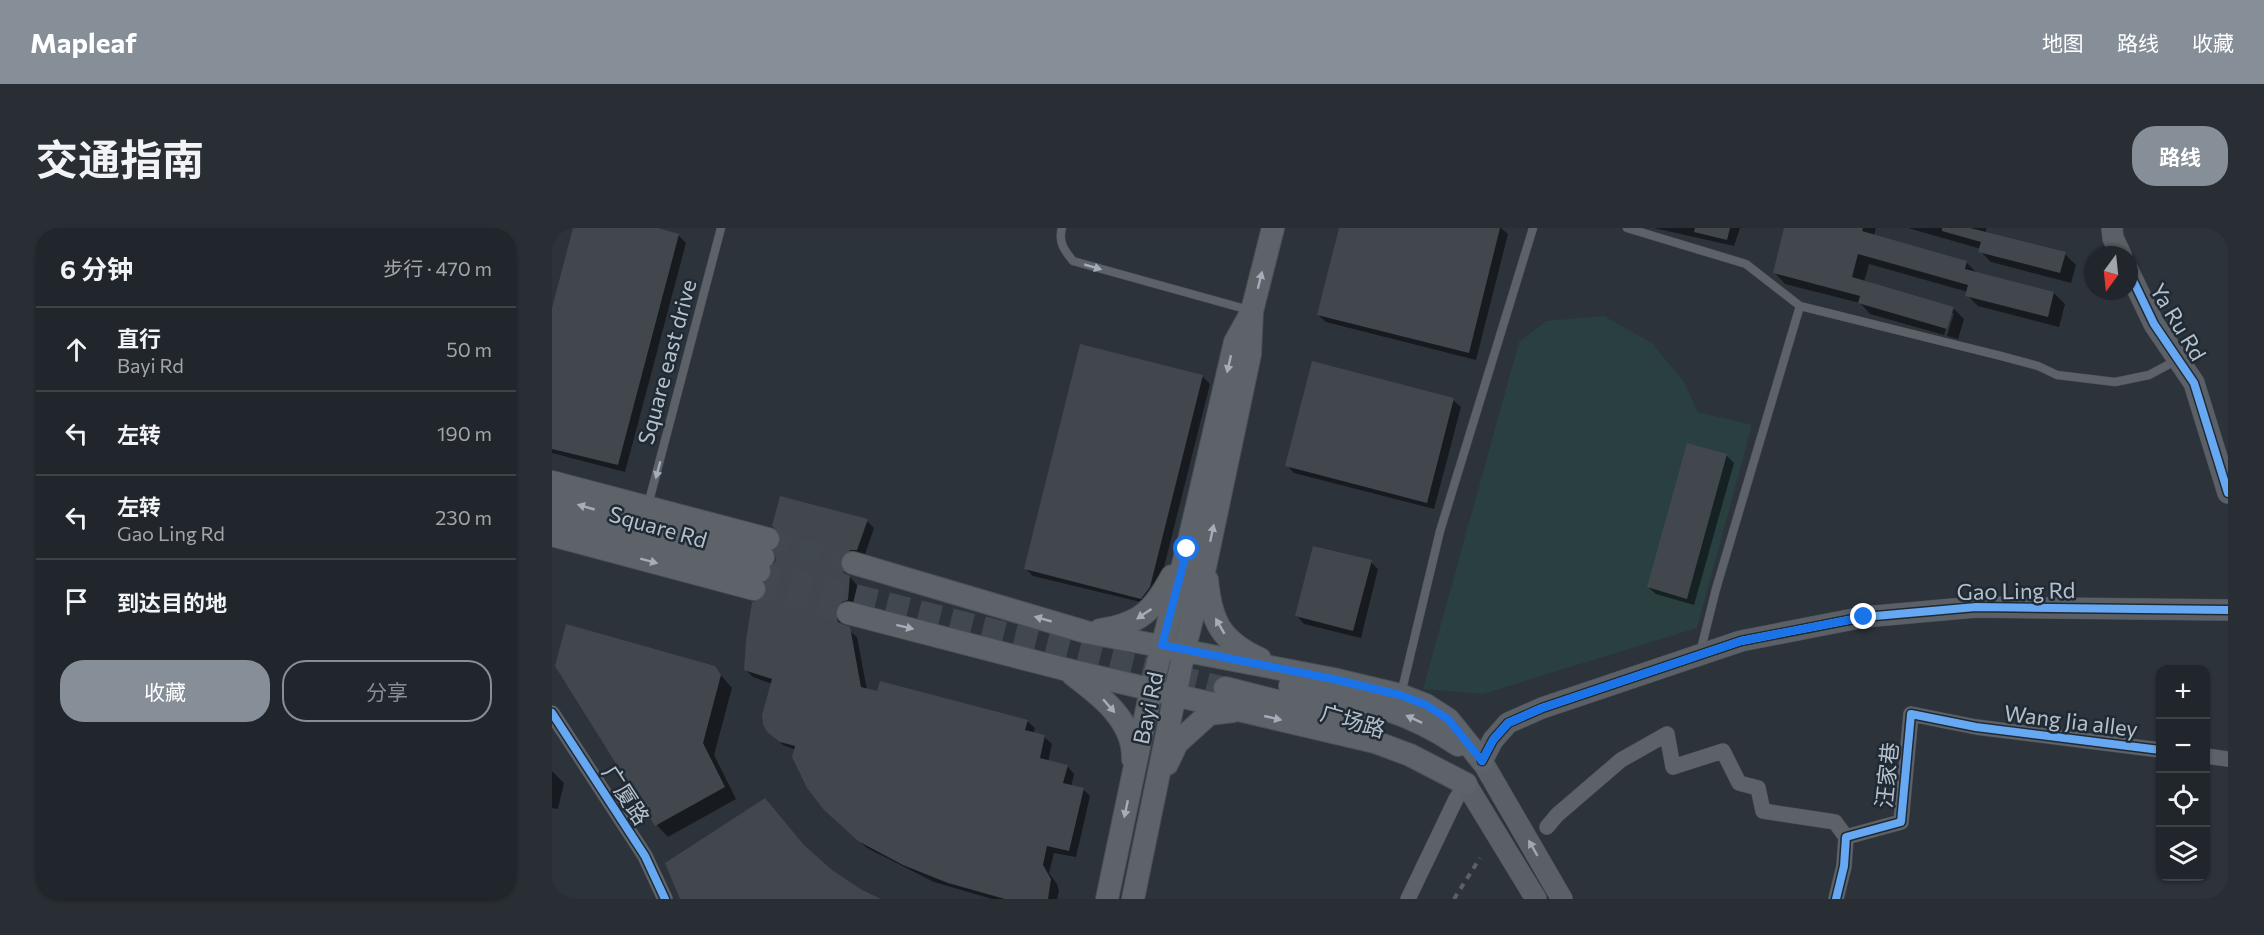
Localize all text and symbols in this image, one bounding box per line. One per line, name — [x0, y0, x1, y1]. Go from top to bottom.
text: Mapleaf — [30, 25, 137, 59]
text: 地图 — [2042, 30, 2084, 55]
text: 路线 — [2117, 30, 2159, 55]
text: 收藏 — [2192, 30, 2234, 55]
button: 路线 — [2132, 126, 2228, 186]
text: 交通指南 — [36, 132, 204, 184]
north arrow — [2084, 246, 2138, 300]
text: 6 分钟 — [60, 253, 133, 284]
text: 步行 · 470 m — [383, 256, 492, 280]
one-way arrow — [1084, 263, 1102, 272]
one-way arrow — [1255, 271, 1265, 289]
street label: Square east drive — [632, 276, 702, 447]
street label: Ya Ru Rd — [2145, 278, 2212, 365]
text: 直行 — [117, 325, 161, 352]
icon: ahead — [60, 333, 93, 366]
text: 50 m — [446, 337, 492, 361]
text: Bayi Rd — [117, 353, 184, 377]
one-way arrow — [1224, 355, 1234, 374]
icon: left — [60, 417, 93, 450]
text: 左转 — [117, 421, 161, 448]
text: 190 m — [437, 421, 492, 445]
one-way arrow — [652, 461, 662, 479]
text: 左转 — [117, 493, 161, 520]
street label: Square Rd — [606, 500, 710, 553]
icon: left — [60, 501, 93, 534]
one-way arrow — [577, 502, 595, 511]
text: 230 m — [435, 505, 492, 529]
text: Gao Ling Rd — [117, 521, 225, 545]
one-way arrow — [1208, 524, 1218, 542]
route start — [1173, 535, 1199, 561]
one-way arrow — [640, 557, 658, 566]
street label: Gao Ling Rd — [1956, 576, 2076, 605]
icon: arrive — [60, 585, 93, 618]
text: 到达目的地 — [117, 589, 227, 616]
route end — [1850, 603, 1876, 629]
one-way arrow — [1136, 608, 1152, 620]
one-way arrow — [1034, 614, 1052, 623]
one-way arrow — [1214, 618, 1225, 634]
one-way arrow — [896, 623, 914, 633]
button: 收藏 — [60, 660, 270, 722]
button: 分享 — [282, 660, 492, 722]
map controls — [2156, 665, 2210, 881]
button: + — [2156, 665, 2210, 719]
street label: Bayi Rd — [1127, 669, 1168, 747]
one-way arrow — [1103, 698, 1116, 714]
street label: 广场路 — [1318, 698, 1389, 743]
street label: Wang Jia alley — [2003, 699, 2140, 742]
one-way arrow — [1263, 713, 1282, 723]
one-way arrow — [1406, 715, 1423, 724]
button: − — [2156, 719, 2210, 773]
street label: 汪家巷 — [1870, 741, 1903, 809]
street label: 广厦路 — [597, 760, 656, 830]
button: locate — [2156, 773, 2210, 827]
one-way arrow — [1121, 800, 1131, 818]
button: layers — [2156, 827, 2210, 881]
one-way arrow — [1528, 840, 1538, 857]

